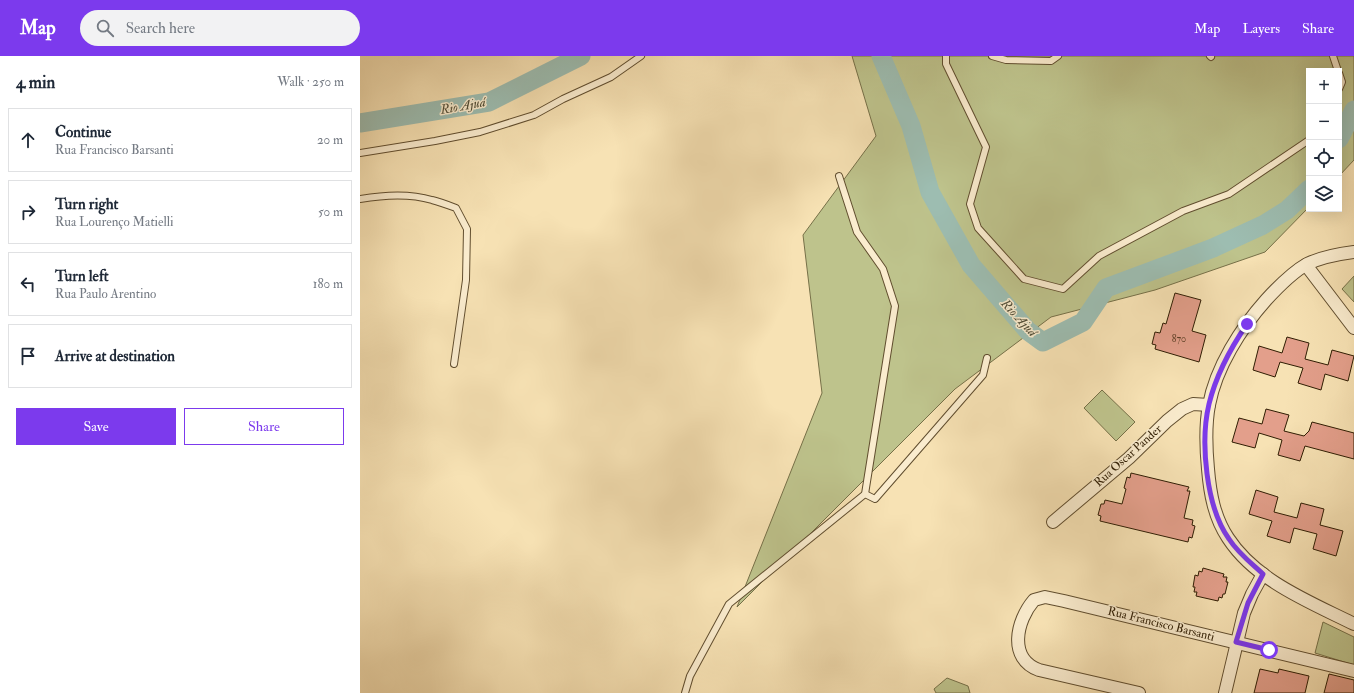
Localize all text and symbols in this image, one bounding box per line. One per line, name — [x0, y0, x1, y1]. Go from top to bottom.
search box — [80, 10, 360, 46]
text: Map — [20, 16, 56, 40]
icon: search — [94, 17, 116, 39]
text: Search here — [126, 19, 195, 38]
text: Map — [1194, 20, 1220, 37]
text: Layers — [1242, 20, 1280, 37]
text: Share — [1302, 20, 1334, 37]
map controls — [1306, 68, 1342, 212]
button: + — [1306, 68, 1342, 104]
text: 4 min — [16, 72, 55, 93]
text: Walk · 250 m — [277, 74, 344, 90]
water label: Rio Ajuá — [438, 94, 489, 118]
button: − — [1306, 104, 1342, 140]
text: Continue — [55, 123, 111, 142]
icon: ahead — [17, 129, 39, 151]
text: 20 m — [317, 132, 343, 148]
button: locate — [1306, 140, 1342, 176]
text: Rua Francisco Barsanti — [55, 142, 174, 158]
button: layers — [1306, 176, 1342, 212]
text: Turn right — [55, 195, 118, 214]
icon: right — [17, 201, 39, 223]
text: 50 m — [318, 204, 343, 220]
text: Rua Lourenço Matielli — [55, 214, 174, 230]
text: Turn left — [55, 267, 109, 286]
icon: left — [17, 273, 39, 295]
text: 180 m — [313, 276, 343, 292]
text: Rua Paulo Arentino — [55, 286, 156, 302]
water label: Rio Ajuá — [997, 295, 1042, 342]
route end — [1238, 315, 1256, 333]
house number: 870 — [1172, 333, 1186, 345]
icon: arrive — [17, 345, 39, 367]
text: Arrive at destination — [55, 347, 175, 366]
button: Save — [16, 408, 176, 445]
button: Share — [184, 408, 344, 445]
street label: Rua Oscar Pander — [1091, 421, 1165, 490]
street label: Rua Francisco Barsanti — [1106, 603, 1216, 645]
route start — [1260, 641, 1278, 659]

